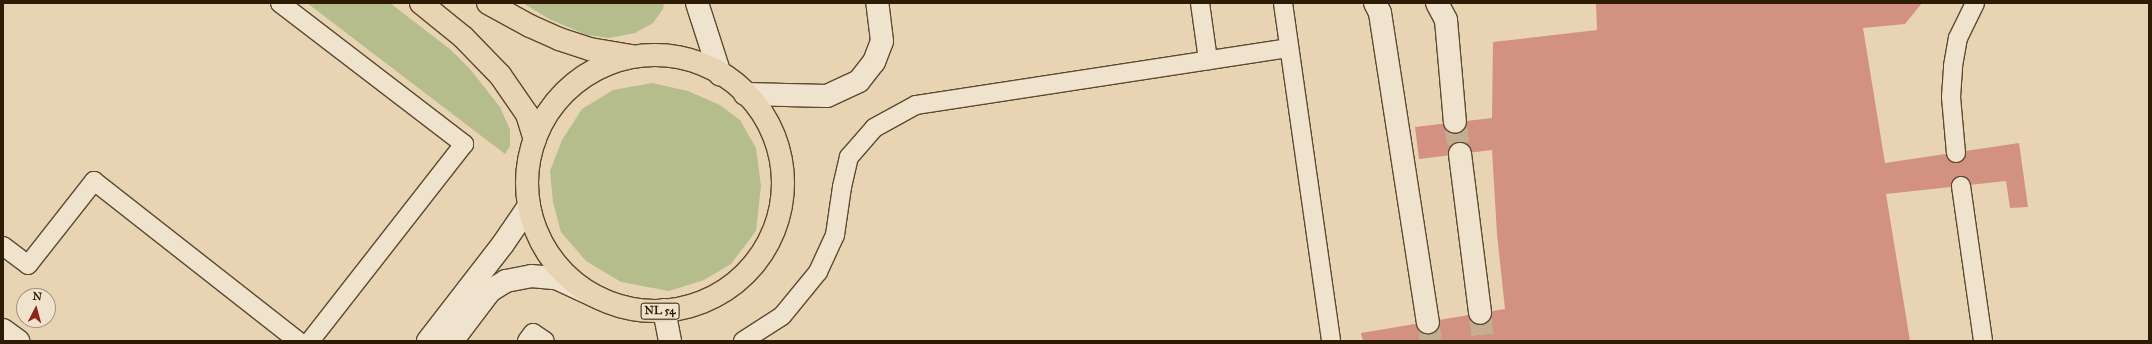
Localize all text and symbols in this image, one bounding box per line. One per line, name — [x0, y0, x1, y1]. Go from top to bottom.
north arrow — [16, 288, 56, 328]
text: N — [32, 290, 43, 304]
road number: NL 54 — [640, 302, 680, 320]

